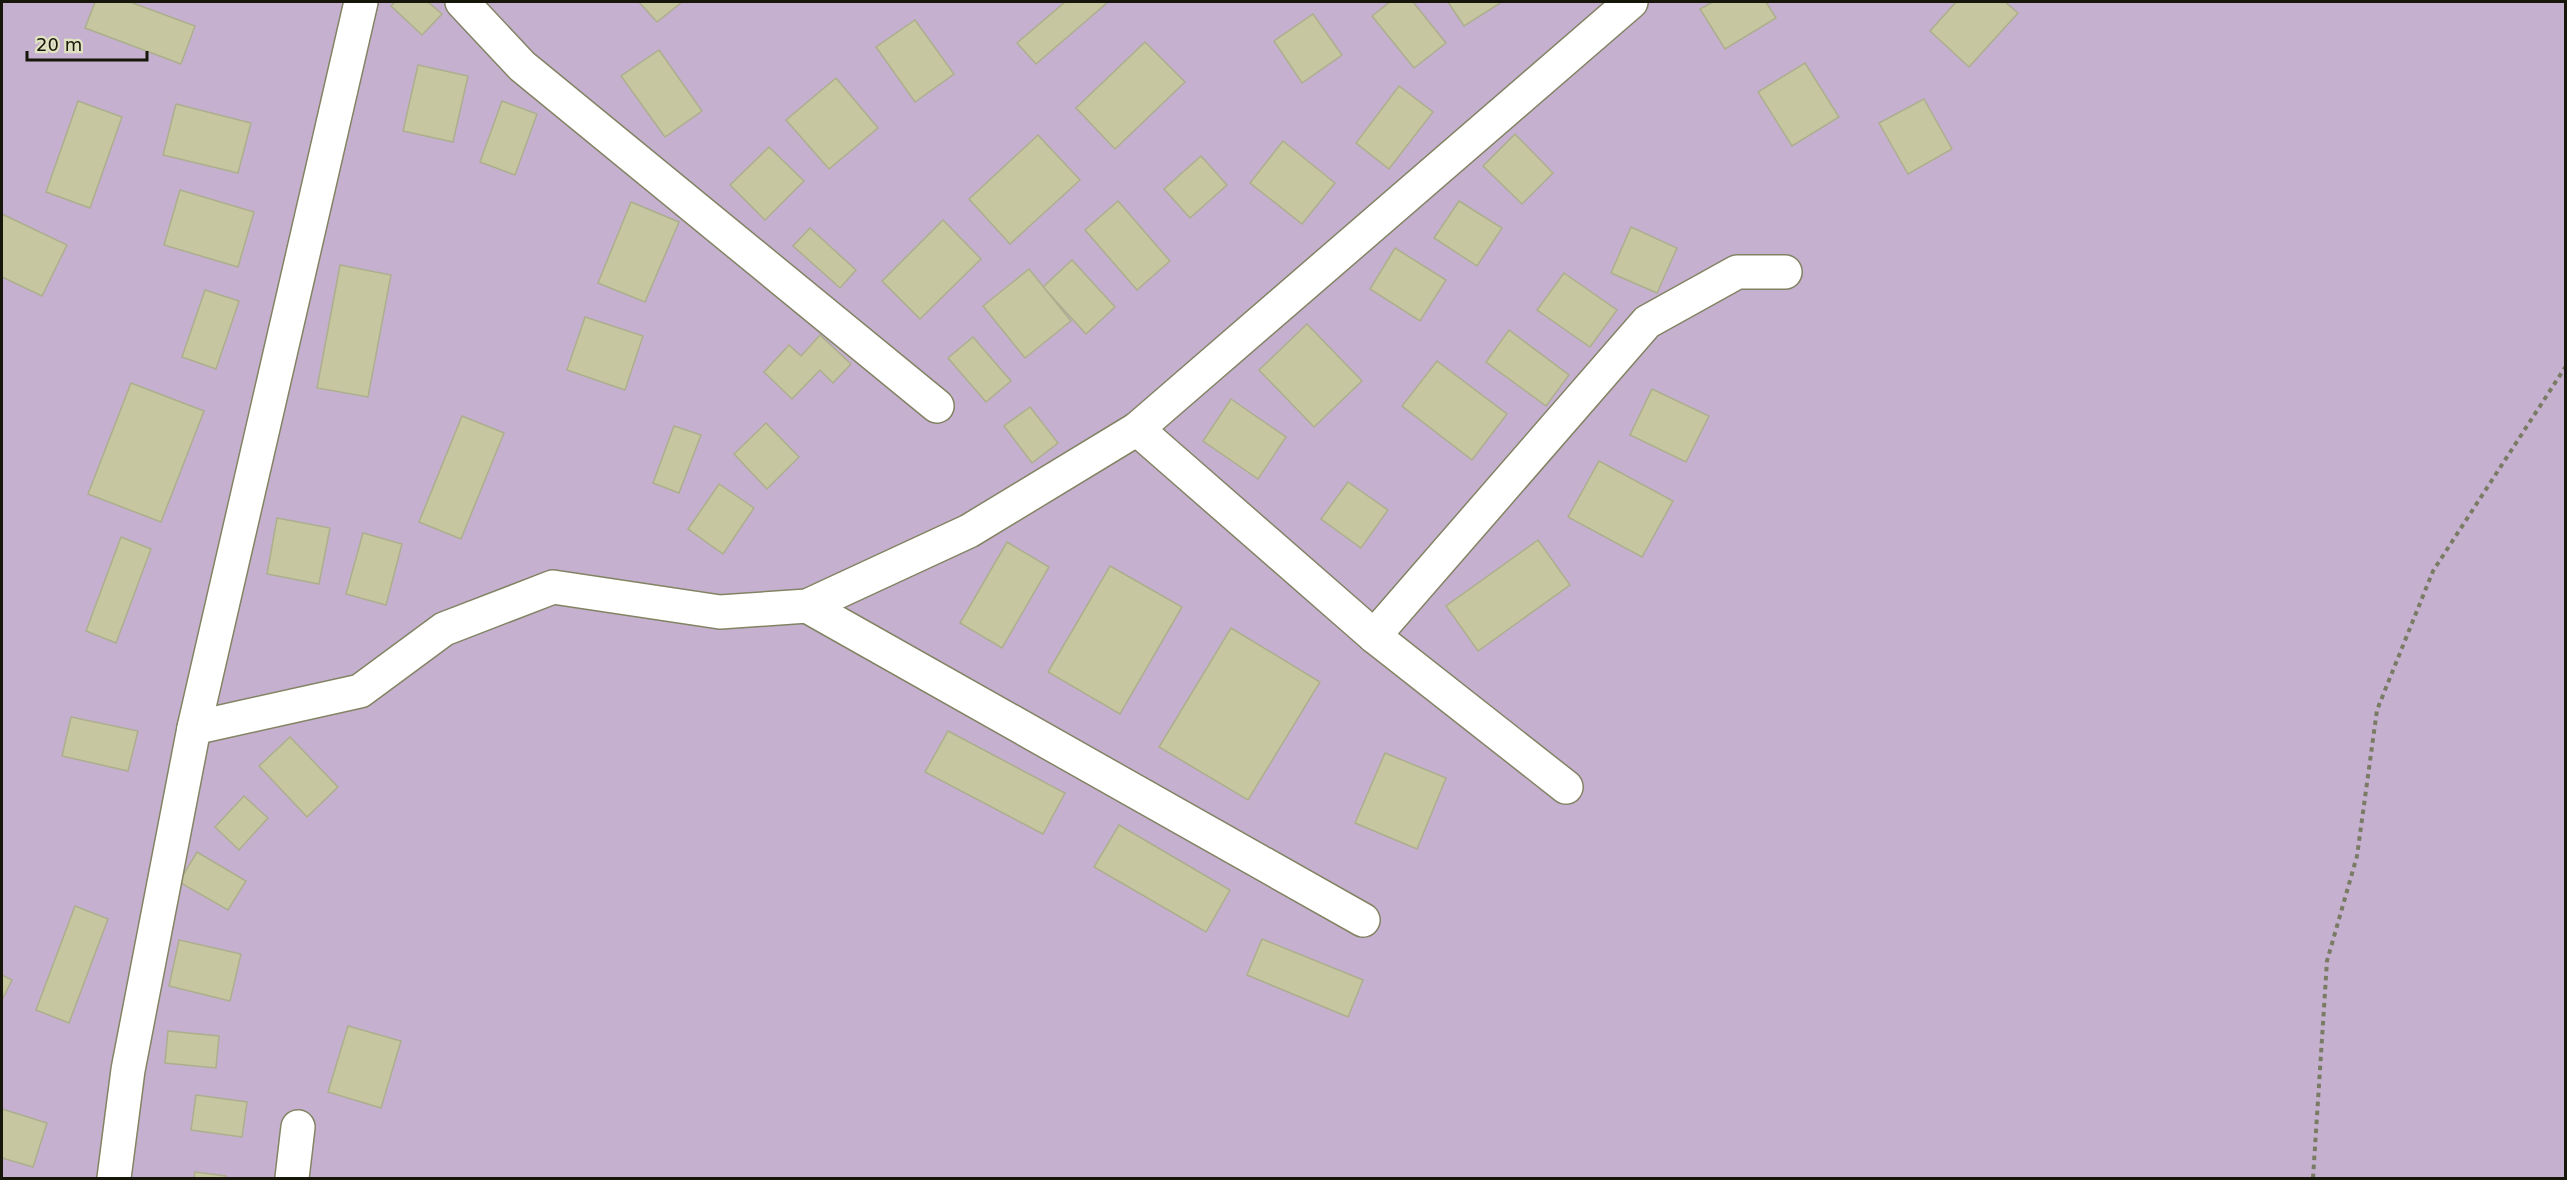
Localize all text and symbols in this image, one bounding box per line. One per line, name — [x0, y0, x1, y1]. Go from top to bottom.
scale bar — [27, 24, 147, 62]
text: 20 m — [36, 34, 82, 55]

